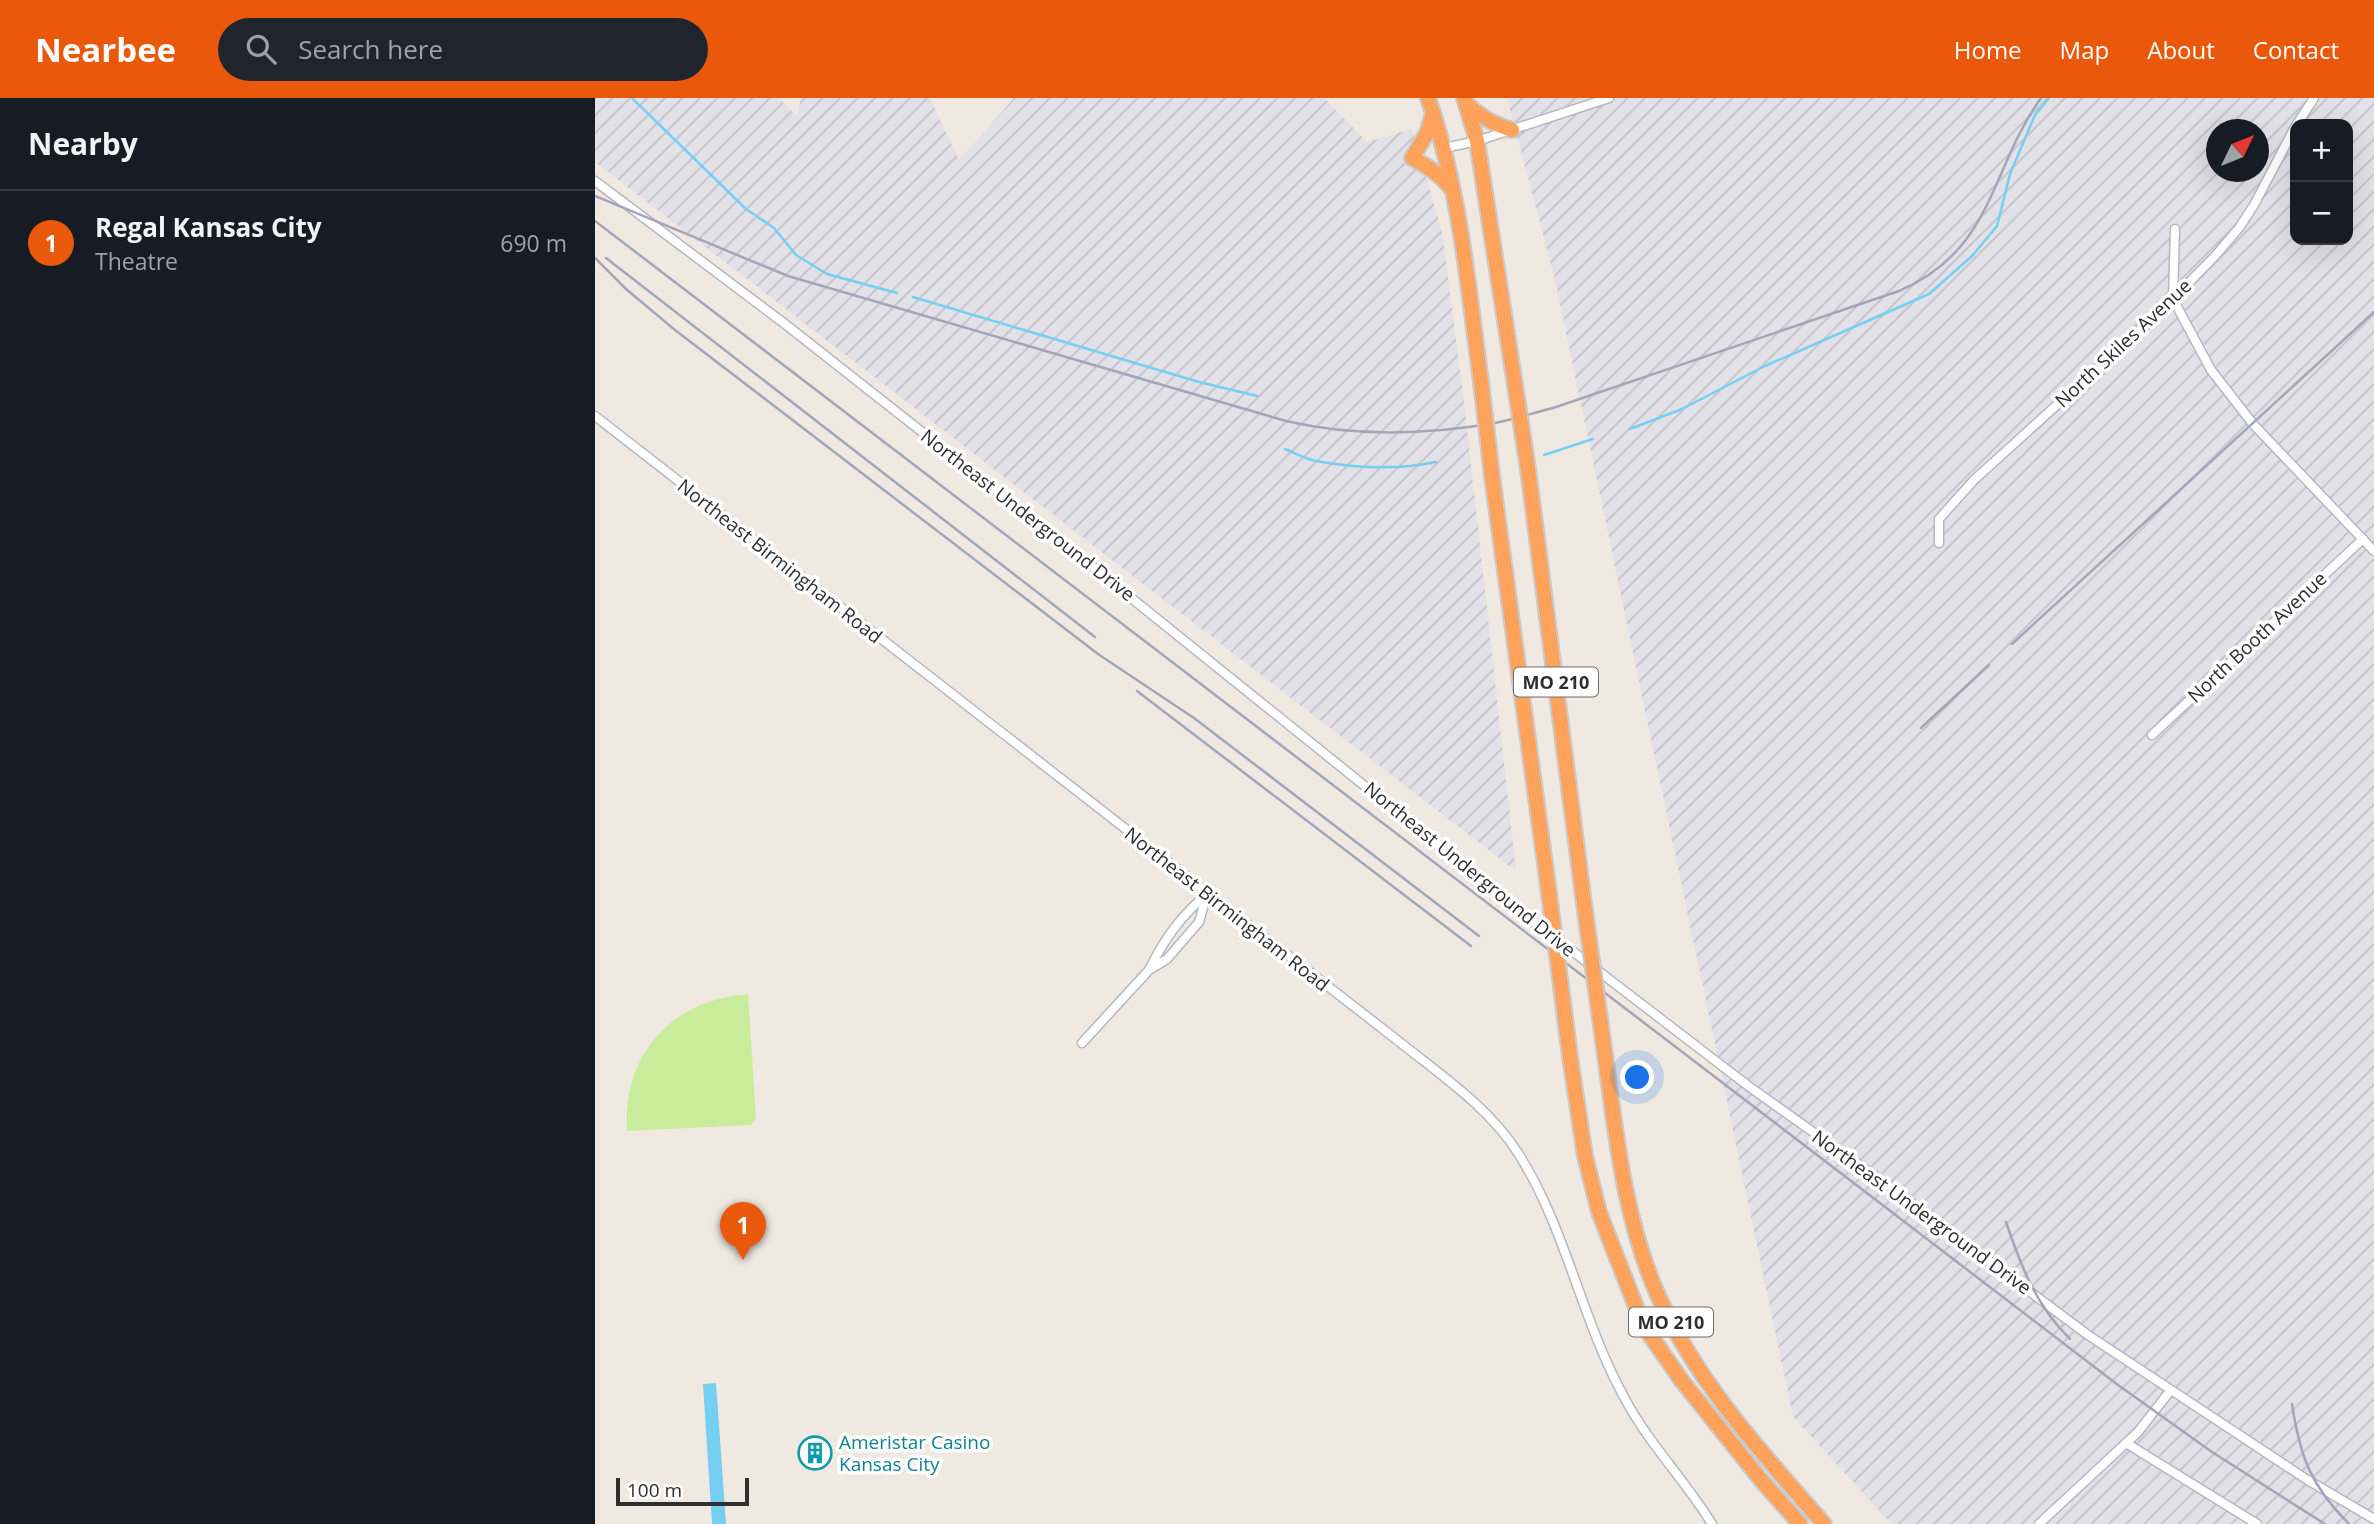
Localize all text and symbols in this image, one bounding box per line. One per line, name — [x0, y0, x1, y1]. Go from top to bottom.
search box — [218, 18, 708, 81]
text: Nearbee — [35, 27, 176, 72]
icon: search — [242, 30, 280, 68]
text: Search here — [298, 31, 443, 67]
text: Home — [1954, 33, 2022, 66]
text: Map — [2060, 33, 2109, 66]
text: About — [2147, 33, 2215, 66]
text: Contact — [2253, 33, 2339, 66]
north arrow — [2206, 119, 2269, 182]
map controls — [2290, 119, 2353, 245]
button: + — [2290, 119, 2353, 182]
text: Nearby — [28, 123, 138, 164]
button: − — [2290, 182, 2353, 245]
text: Regal Kansas City — [95, 209, 322, 245]
text: 1 — [44, 227, 58, 259]
text: 690 m — [500, 227, 567, 259]
text: Theatre — [95, 245, 178, 277]
street label: North Skiles Avenue — [2049, 273, 2197, 413]
street label: Northeast Underground Drive — [915, 423, 1141, 607]
street label: Northeast Birmingham Road — [672, 473, 888, 649]
street label: North Booth Avenue — [2182, 566, 2332, 708]
road number: MO 210 — [1514, 668, 1598, 696]
street label: Northeast Underground Drive — [1359, 775, 1581, 963]
street label: Northeast Birmingham Road — [1119, 821, 1335, 997]
your location — [1620, 1060, 1654, 1094]
street label: Northeast Underground Drive — [1807, 1123, 2037, 1301]
pin: 1 — [720, 1202, 766, 1260]
road number: MO 210 — [1629, 1308, 1713, 1336]
place label: Ameristar Casino Kansas City — [839, 1429, 990, 1477]
building icon: Ameristar Casino Kansas City — [796, 1434, 834, 1472]
scale bar — [616, 1475, 749, 1507]
text: 100 m — [627, 1477, 682, 1503]

